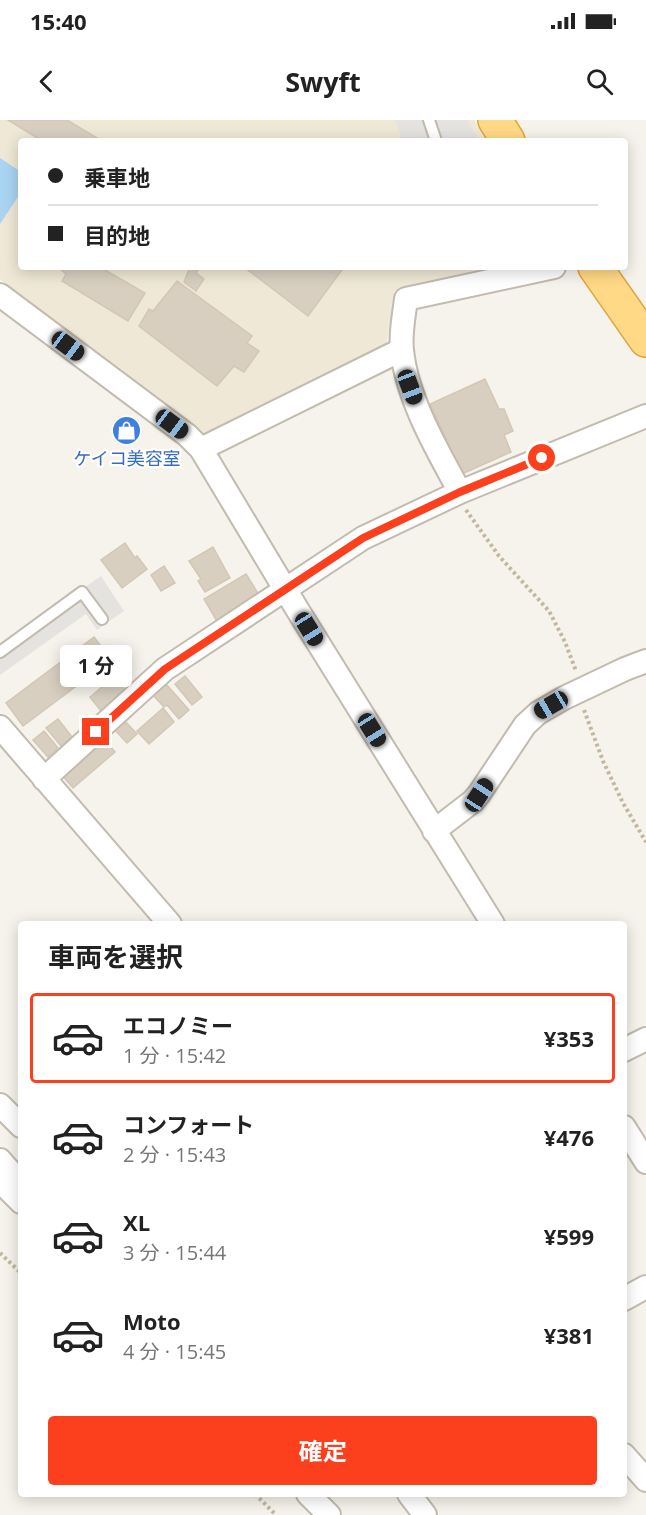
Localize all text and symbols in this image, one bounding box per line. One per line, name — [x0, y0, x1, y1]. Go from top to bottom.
text: 15:40 — [30, 6, 87, 36]
text: Swyft — [285, 63, 361, 100]
icon: back — [30, 65, 63, 98]
icon: search — [583, 65, 616, 98]
text: 乗車地 — [84, 162, 150, 192]
text: 目的地 — [84, 220, 150, 250]
car — [48, 328, 88, 364]
car — [395, 367, 425, 407]
car — [152, 406, 192, 442]
shop icon: ケイコ美容室 — [111, 414, 143, 446]
route start — [528, 444, 555, 471]
place label: ケイコ美容室 — [73, 446, 181, 470]
car — [292, 609, 326, 649]
callout: 1 分 — [60, 645, 132, 687]
text: 1 分 — [78, 652, 114, 679]
car — [531, 688, 571, 722]
car — [355, 710, 389, 750]
route end — [82, 718, 109, 745]
car — [462, 775, 496, 815]
text: 車両を選択 — [48, 938, 183, 975]
text: エコノミー — [123, 1010, 233, 1040]
icon: car — [51, 1011, 105, 1065]
text: ¥353 — [544, 1023, 594, 1053]
text: 1 分 · 15:42 — [123, 1042, 226, 1069]
text: コンフォート — [123, 1109, 254, 1139]
icon: car — [51, 1110, 105, 1164]
text: ¥476 — [544, 1122, 594, 1152]
text: 2 分 · 15:43 — [123, 1141, 226, 1168]
text: XL — [123, 1207, 150, 1237]
icon: car — [51, 1209, 105, 1263]
text: ¥599 — [544, 1221, 594, 1251]
text: 3 分 · 15:44 — [123, 1239, 226, 1266]
text: Moto — [123, 1306, 181, 1336]
icon: car — [51, 1308, 105, 1362]
text: ¥381 — [544, 1320, 594, 1350]
text: 4 分 · 15:45 — [123, 1338, 226, 1365]
button: 確定 — [48, 1416, 597, 1485]

